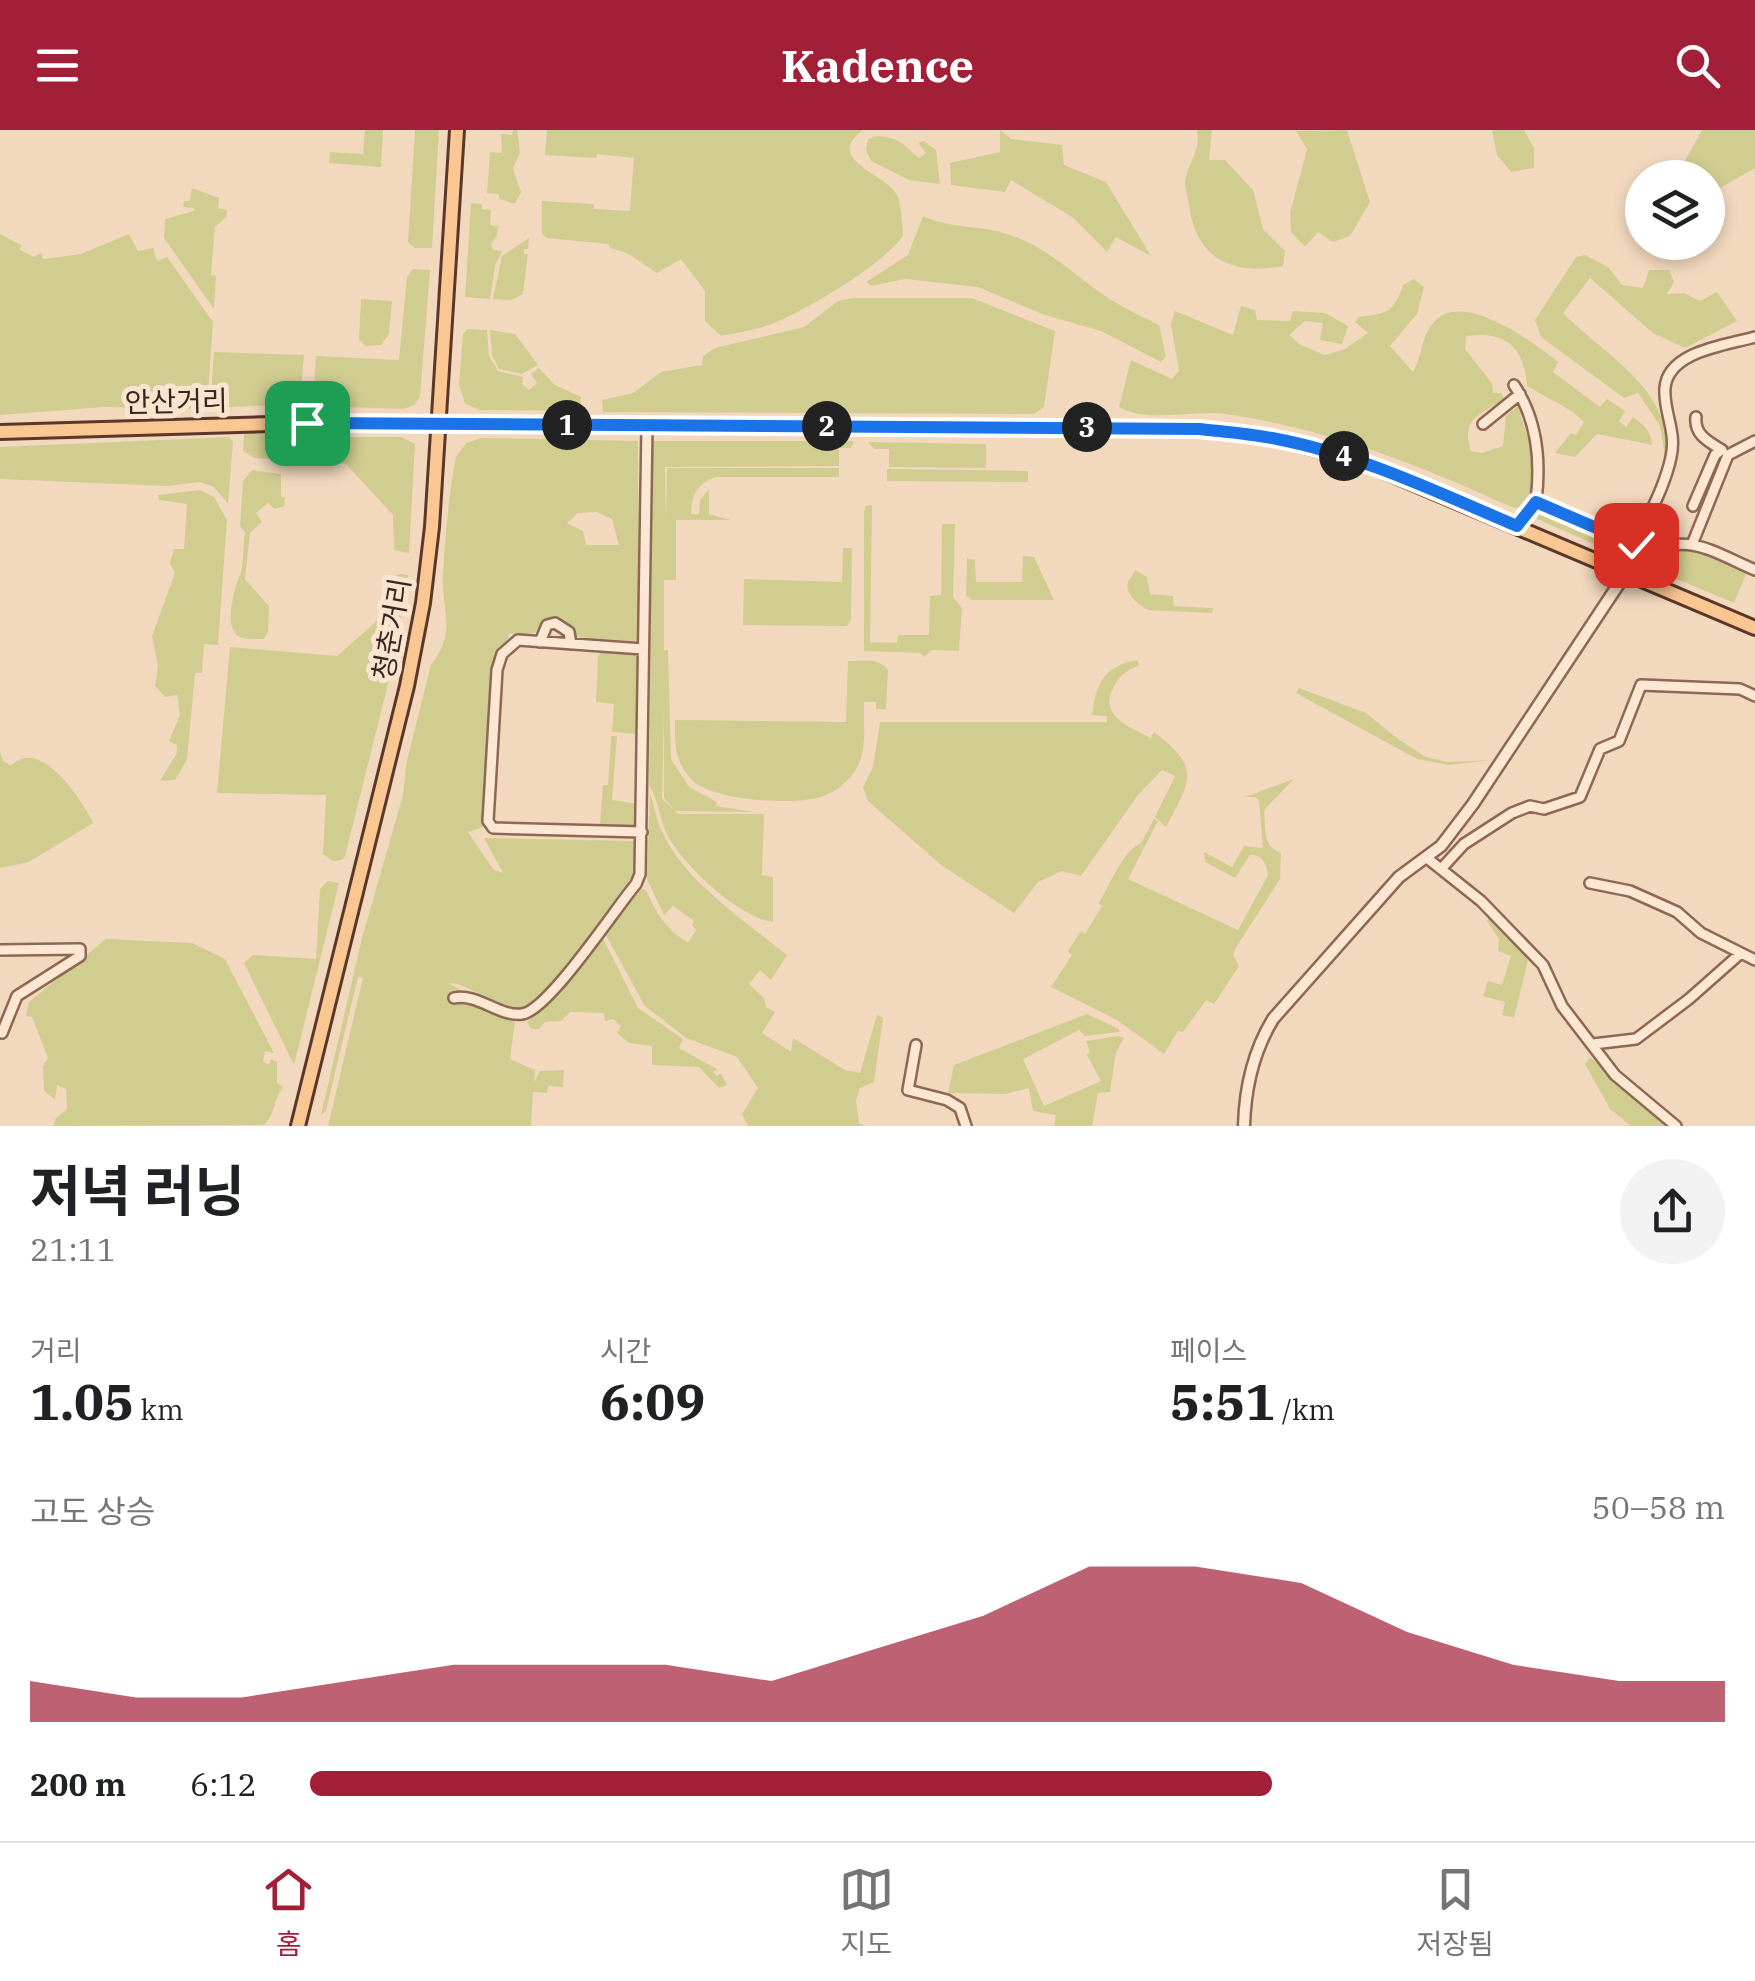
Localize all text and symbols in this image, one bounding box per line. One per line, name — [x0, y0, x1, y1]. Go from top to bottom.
text: Kadence — [781, 36, 974, 94]
icon: menu — [30, 38, 85, 93]
icon: search — [1670, 38, 1725, 93]
map controls — [1625, 160, 1725, 260]
button: layers — [1625, 160, 1725, 260]
pin — [265, 381, 350, 466]
street label: 안산거리 — [124, 382, 228, 420]
icon: arrive — [280, 396, 335, 451]
pin: 1 — [542, 400, 592, 450]
pin: 2 — [802, 401, 852, 451]
pin: 3 — [1062, 402, 1112, 452]
text: 1 — [559, 406, 575, 443]
text: 2 — [819, 407, 835, 444]
text: 3 — [1079, 408, 1095, 445]
pin: 4 — [1319, 431, 1369, 481]
text: 4 — [1336, 437, 1352, 474]
pin — [1594, 503, 1679, 588]
icon: check — [1609, 518, 1664, 573]
street label: 청춘거리 — [364, 575, 418, 683]
text: 저녁 러닝 — [30, 1155, 245, 1226]
button: share — [1620, 1159, 1725, 1264]
text: 21:11 — [30, 1228, 116, 1270]
text: 거리 — [30, 1332, 82, 1369]
text: 시간 — [600, 1332, 652, 1369]
text: 페이스 — [1170, 1332, 1247, 1369]
text: 1.05 — [30, 1369, 134, 1434]
text: 6:09 — [600, 1369, 705, 1434]
text: 5:51 — [1170, 1369, 1275, 1434]
text: km — [134, 1391, 184, 1428]
text: /km — [1275, 1391, 1335, 1428]
text: 50–58 m — [1591, 1486, 1725, 1528]
text: 고도 상승 — [30, 1490, 155, 1532]
text: 200 m — [30, 1763, 126, 1805]
text: 6:12 — [190, 1763, 257, 1805]
tab: 홈 — [261, 1862, 316, 1962]
tab: 지도 — [839, 1862, 894, 1962]
tab: 저장됨 — [1416, 1862, 1494, 1962]

